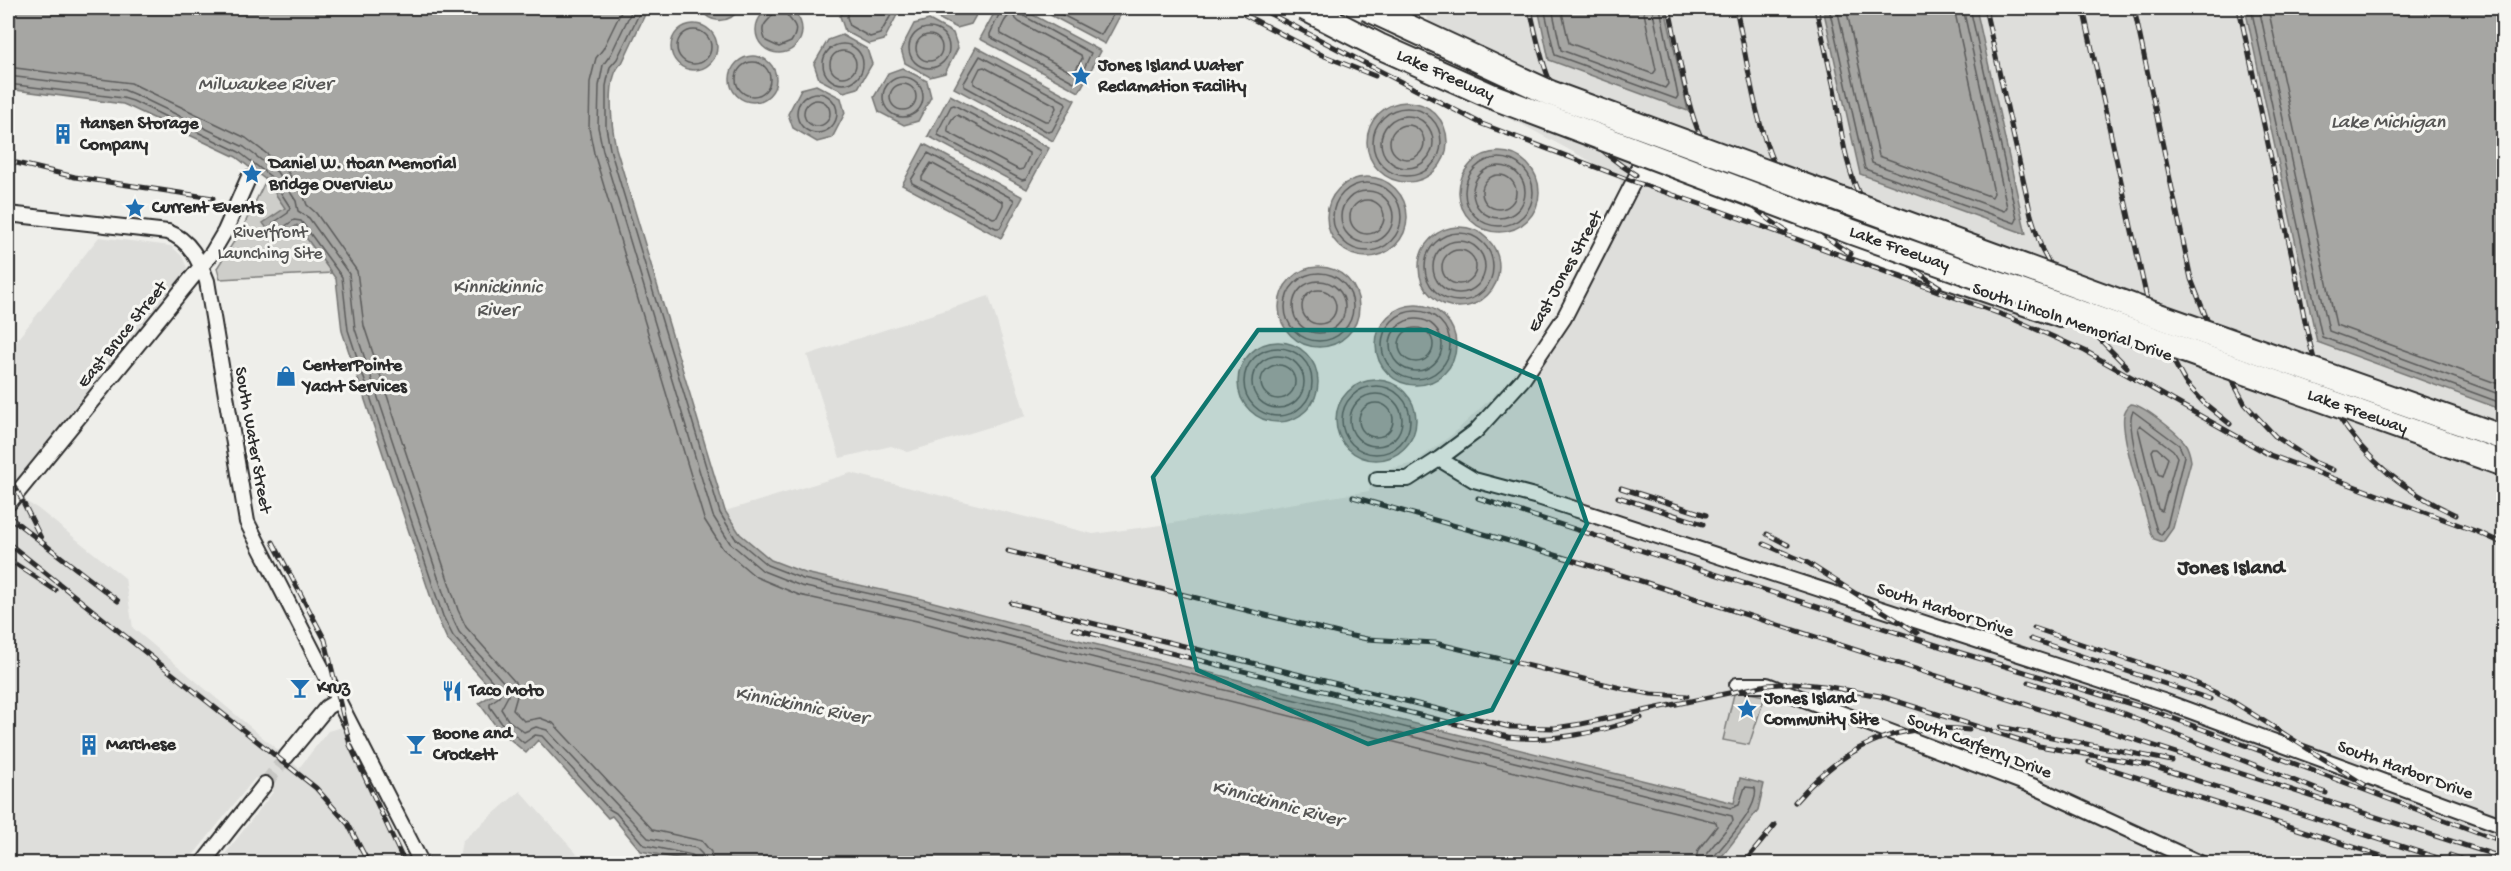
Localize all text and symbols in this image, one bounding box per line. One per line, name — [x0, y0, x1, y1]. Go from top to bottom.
street label: Lake Freeway — [1393, 45, 1498, 107]
place label: Jones Island Water Reclamation Facility — [1097, 56, 1246, 98]
place icon: Jones Island Water Reclamation Facility — [1069, 64, 1093, 88]
water label: Milwaukee River — [198, 74, 336, 97]
water label: Lake Michigan — [2331, 112, 2446, 135]
place label: Hansen Storage Company — [79, 114, 199, 156]
building icon: Hansen Storage Company — [51, 122, 75, 146]
place label: Daniel W. Hoan Memorial Bridge Overview — [267, 154, 457, 196]
place icon: Daniel W. Hoan Memorial Bridge Overview — [240, 162, 264, 186]
place icon: Current Events — [123, 196, 147, 220]
place label: Current Events — [151, 198, 265, 219]
street label: East Jones Street — [1524, 206, 1609, 336]
street label: Lake Freeway — [1846, 221, 1953, 276]
park label: Riverfront Launching Site — [217, 223, 323, 265]
street label: East Bruce Street — [74, 276, 173, 393]
water label: Kinnickinnic River — [453, 277, 544, 323]
street label: South Lincoln Memorial Drive — [1969, 279, 2176, 367]
place label: CenterPointe Yacht Services — [301, 356, 408, 398]
shop icon: CenterPointe Yacht Services — [274, 364, 298, 388]
street label: South Water Street — [229, 365, 275, 516]
street label: Lake Freeway — [2304, 384, 2411, 439]
district label: Jones Island — [2177, 557, 2287, 582]
street label: South Harbor Drive — [1874, 579, 2017, 643]
bar icon: Kruz — [288, 676, 312, 700]
place label: Kruz — [316, 678, 351, 699]
restaurant icon: Taco Moto — [440, 679, 464, 703]
place label: Taco Moto — [467, 681, 545, 702]
water label: Kinnickinnic River — [733, 683, 873, 732]
place label: Jones Island Community Site — [1763, 689, 1880, 731]
place icon: Jones Island Community Site — [1735, 697, 1759, 721]
street label: South Carferry Drive — [1904, 710, 2055, 785]
place label: Boone and Crockett — [432, 724, 515, 766]
bar icon: Boone and Crockett — [404, 732, 428, 756]
building icon: Marchese — [77, 733, 101, 757]
place label: Marchese — [106, 735, 177, 756]
street label: South Harbor Drive — [2334, 737, 2476, 806]
water label: Kinnickinnic River — [1209, 776, 1349, 835]

